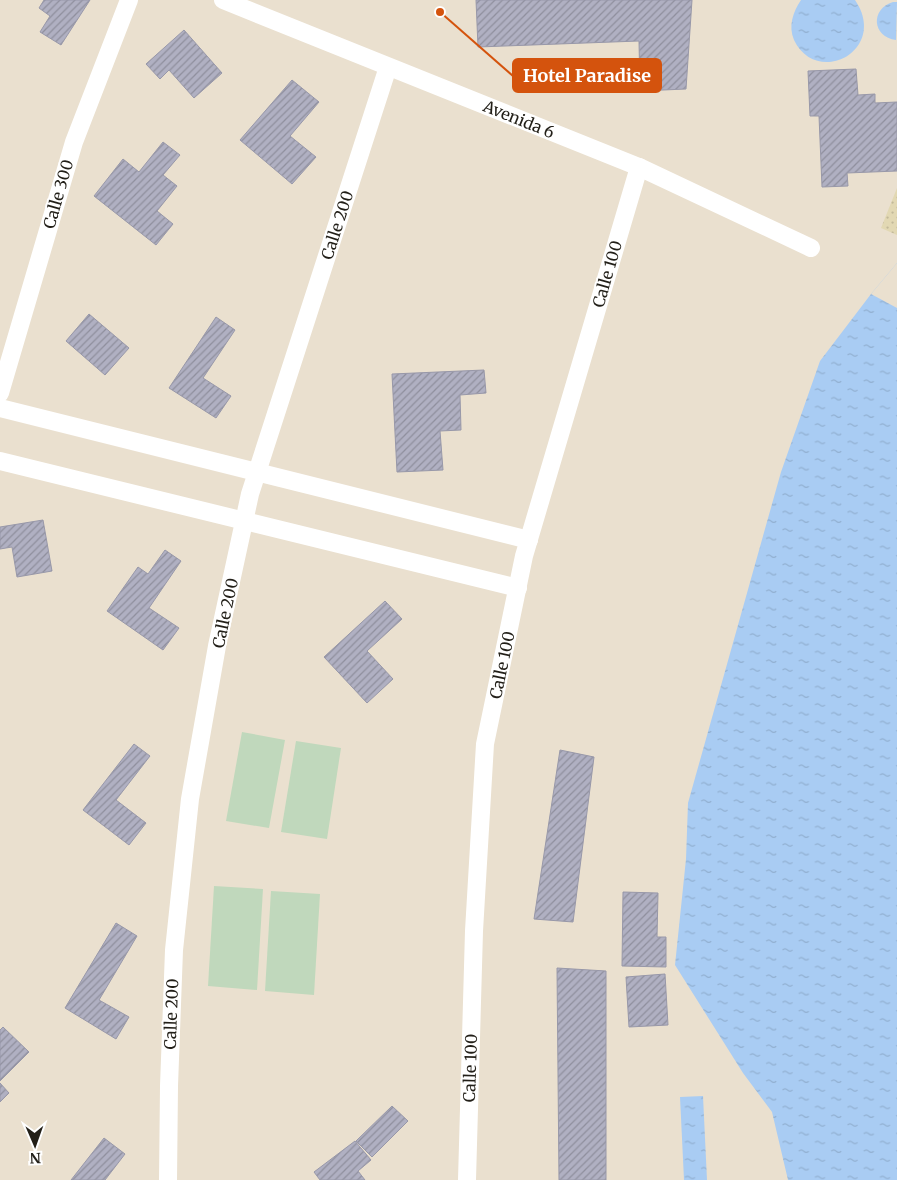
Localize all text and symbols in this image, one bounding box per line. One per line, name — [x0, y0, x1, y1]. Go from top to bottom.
callout: Hotel Paradise — [513, 59, 661, 92]
text: Hotel Paradise — [523, 64, 651, 87]
street label: Avenida 6 — [480, 95, 558, 142]
street label: Calle 300 — [39, 157, 77, 231]
street label: Calle 200 — [316, 188, 358, 262]
street label: Calle 100 — [588, 238, 626, 310]
street label: Calle 200 — [208, 576, 242, 650]
street label: Calle 100 — [485, 629, 519, 701]
street label: Calle 200 — [160, 978, 182, 1050]
street label: Calle 100 — [459, 1033, 481, 1103]
north arrow — [10, 1120, 60, 1170]
text: N — [30, 1149, 41, 1167]

